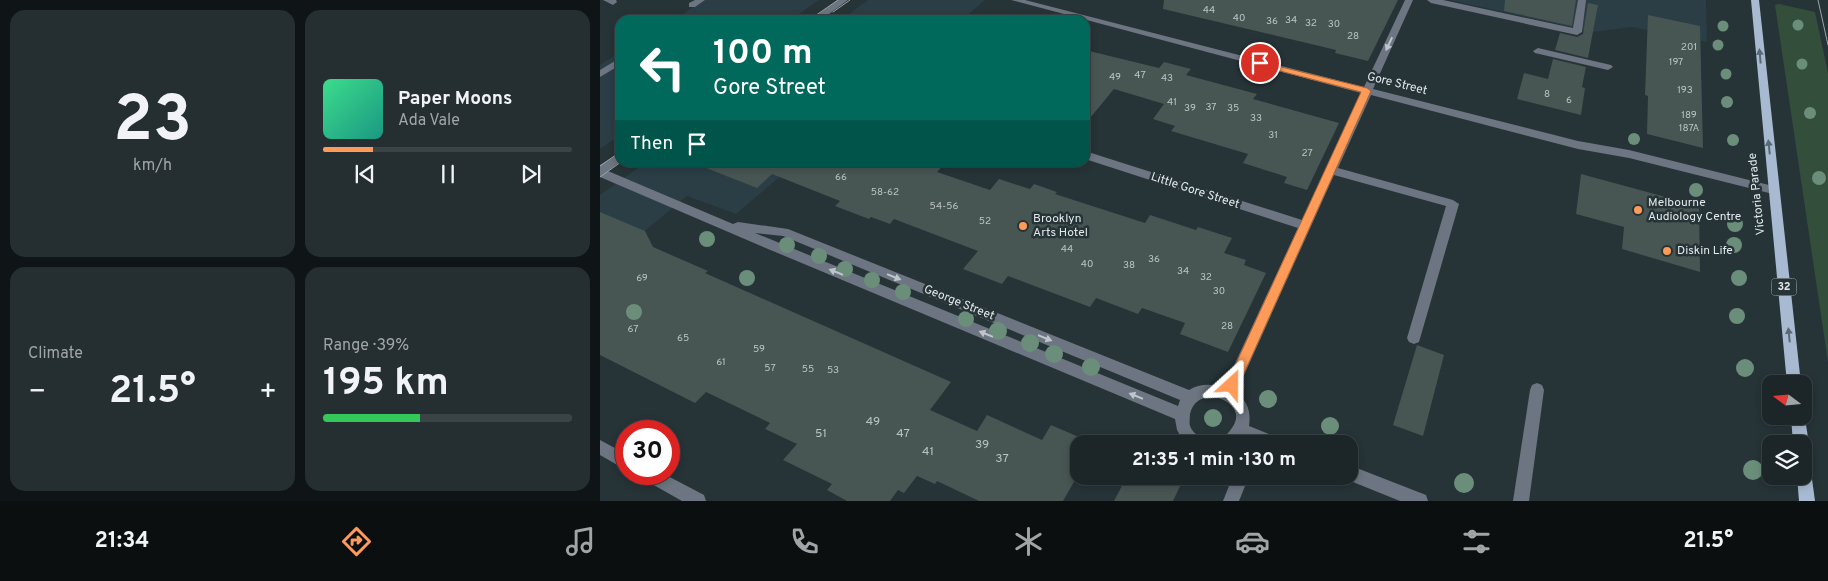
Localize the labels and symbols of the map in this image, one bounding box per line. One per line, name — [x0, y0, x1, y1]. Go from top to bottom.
house number: 44 — [1203, 4, 1215, 17]
house number: 40 — [1233, 12, 1245, 25]
house number: 34 — [1285, 14, 1297, 27]
house number: 36 — [1266, 15, 1278, 28]
house number: 32 — [1305, 17, 1317, 30]
house number: 30 — [1328, 18, 1340, 31]
house number: 28 — [1347, 30, 1359, 43]
one-way arrow — [1384, 37, 1392, 51]
house number: 201 — [1681, 41, 1697, 54]
pin — [1239, 42, 1281, 84]
one-way arrow — [1756, 48, 1764, 64]
house number: 197 — [1669, 56, 1683, 69]
house number: 47 — [1134, 69, 1146, 82]
street label: Gore Street — [1365, 69, 1429, 99]
house number: 49 — [1109, 71, 1121, 84]
house number: 43 — [1161, 72, 1173, 85]
house number: 193 — [1677, 84, 1693, 97]
house number: 8 — [1544, 88, 1550, 101]
house number: 6 — [1566, 94, 1572, 107]
house number: 41 — [1167, 96, 1177, 109]
house number: 37 — [1205, 101, 1217, 114]
house number: 39 — [1184, 102, 1196, 115]
house number: 35 — [1227, 102, 1239, 115]
house number: 189 — [1681, 109, 1697, 122]
house number: 33 — [1250, 112, 1262, 125]
house number: 187A — [1679, 122, 1700, 135]
house number: 31 — [1268, 129, 1278, 142]
one-way arrow — [1765, 139, 1773, 155]
house number: 27 — [1301, 147, 1313, 160]
street label: Victoria Parade — [1745, 152, 1769, 236]
street label: Little Gore Street — [1149, 169, 1241, 213]
house number: 66 — [835, 171, 847, 184]
house number: 58-62 — [871, 186, 899, 199]
place label: Melbourne Audiology Centre — [1648, 195, 1741, 225]
house number: 54-56 — [930, 200, 958, 213]
marker: Melbourne Audiology Centre — [1632, 204, 1644, 216]
place label: Brooklyn Arts Hotel — [1033, 211, 1088, 241]
house number: 52 — [979, 215, 991, 228]
marker: Brooklyn Arts Hotel — [1017, 220, 1029, 232]
house number: 44 — [1061, 243, 1073, 256]
place label: Diskin Life — [1677, 243, 1733, 259]
marker: Diskin Life — [1661, 245, 1673, 257]
house number: 36 — [1148, 253, 1160, 266]
house number: 40 — [1081, 258, 1093, 271]
house number: 38 — [1123, 259, 1135, 272]
house number: 34 — [1177, 265, 1189, 278]
one-way arrow — [829, 268, 843, 276]
house number: 32 — [1200, 271, 1212, 284]
house number: 69 — [636, 272, 648, 285]
one-way arrow — [887, 273, 902, 281]
road number: 32 — [1772, 278, 1796, 296]
street label: George Street — [921, 282, 997, 324]
house number: 30 — [1213, 285, 1225, 298]
house number: 28 — [1221, 320, 1233, 333]
house number: 67 — [628, 323, 639, 336]
one-way arrow — [1785, 327, 1793, 343]
one-way arrow — [979, 330, 993, 338]
house number: 65 — [677, 332, 689, 345]
one-way arrow — [1037, 335, 1052, 342]
house number: 59 — [753, 343, 765, 356]
house number: 61 — [716, 356, 726, 369]
position arrow — [1205, 358, 1257, 410]
house number: 57 — [764, 362, 776, 375]
house number: 55 — [802, 363, 814, 376]
house number: 53 — [827, 364, 839, 377]
north arrow — [1762, 375, 1812, 425]
one-way arrow — [1129, 392, 1144, 400]
house number: 49 — [866, 414, 880, 430]
speed limit sign: 30 — [615, 420, 680, 485]
house number: 51 — [815, 426, 827, 442]
house number: 47 — [896, 426, 910, 442]
house number: 39 — [975, 437, 989, 453]
house number: 41 — [922, 444, 934, 460]
house number: 37 — [995, 451, 1009, 467]

